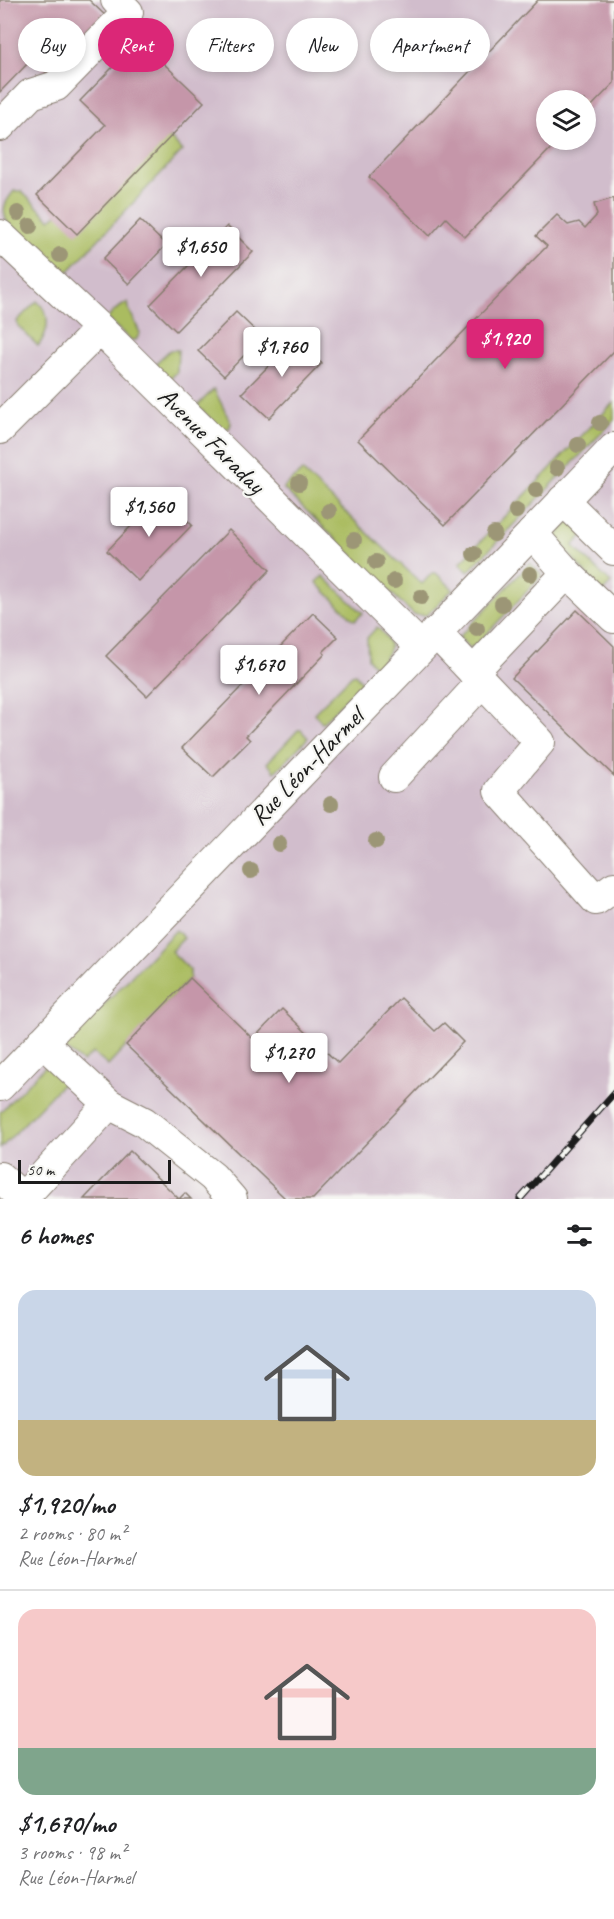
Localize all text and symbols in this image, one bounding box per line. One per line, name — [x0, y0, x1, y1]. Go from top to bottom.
chip: Buy — [18, 18, 86, 72]
chip: Rent — [98, 18, 174, 72]
chip: Filters — [186, 18, 274, 72]
chip: New — [286, 18, 358, 72]
chip: Apartment — [370, 18, 490, 72]
map controls — [536, 90, 596, 150]
button: layers — [536, 90, 596, 150]
pin: $1,650 — [152, 227, 250, 278]
text: $1,650 — [176, 234, 226, 259]
pin: $1,920 — [456, 319, 554, 370]
text: $1,920 — [481, 326, 529, 351]
pin: $1,760 — [233, 327, 331, 378]
text: $1,760 — [257, 334, 307, 359]
street label: Avenue Faraday — [151, 380, 274, 502]
pin: $1,560 — [100, 487, 198, 538]
text: $1,560 — [124, 494, 174, 519]
pin: $1,670 — [210, 645, 308, 696]
text: $1,670 — [234, 652, 284, 677]
street label: Rue Léon-Harmel — [242, 697, 374, 832]
pin: $1,270 — [240, 1033, 338, 1084]
text: $1,270 — [265, 1040, 313, 1065]
scale bar — [18, 1157, 171, 1184]
text: 50 m — [27, 1160, 54, 1180]
text: 6 homes — [18, 1219, 92, 1252]
icon: filters — [563, 1219, 596, 1252]
icon: home — [253, 1329, 361, 1437]
text: $1,920/mo — [18, 1488, 115, 1521]
text: 2 rooms · 80 m² — [18, 1521, 126, 1546]
text: Rue Léon-Harmel — [18, 1546, 134, 1571]
icon: home — [253, 1648, 361, 1756]
text: $1,670/mo — [18, 1807, 115, 1840]
text: 3 rooms · 98 m² — [18, 1840, 126, 1865]
text: Rue Léon-Harmel — [18, 1865, 134, 1890]

